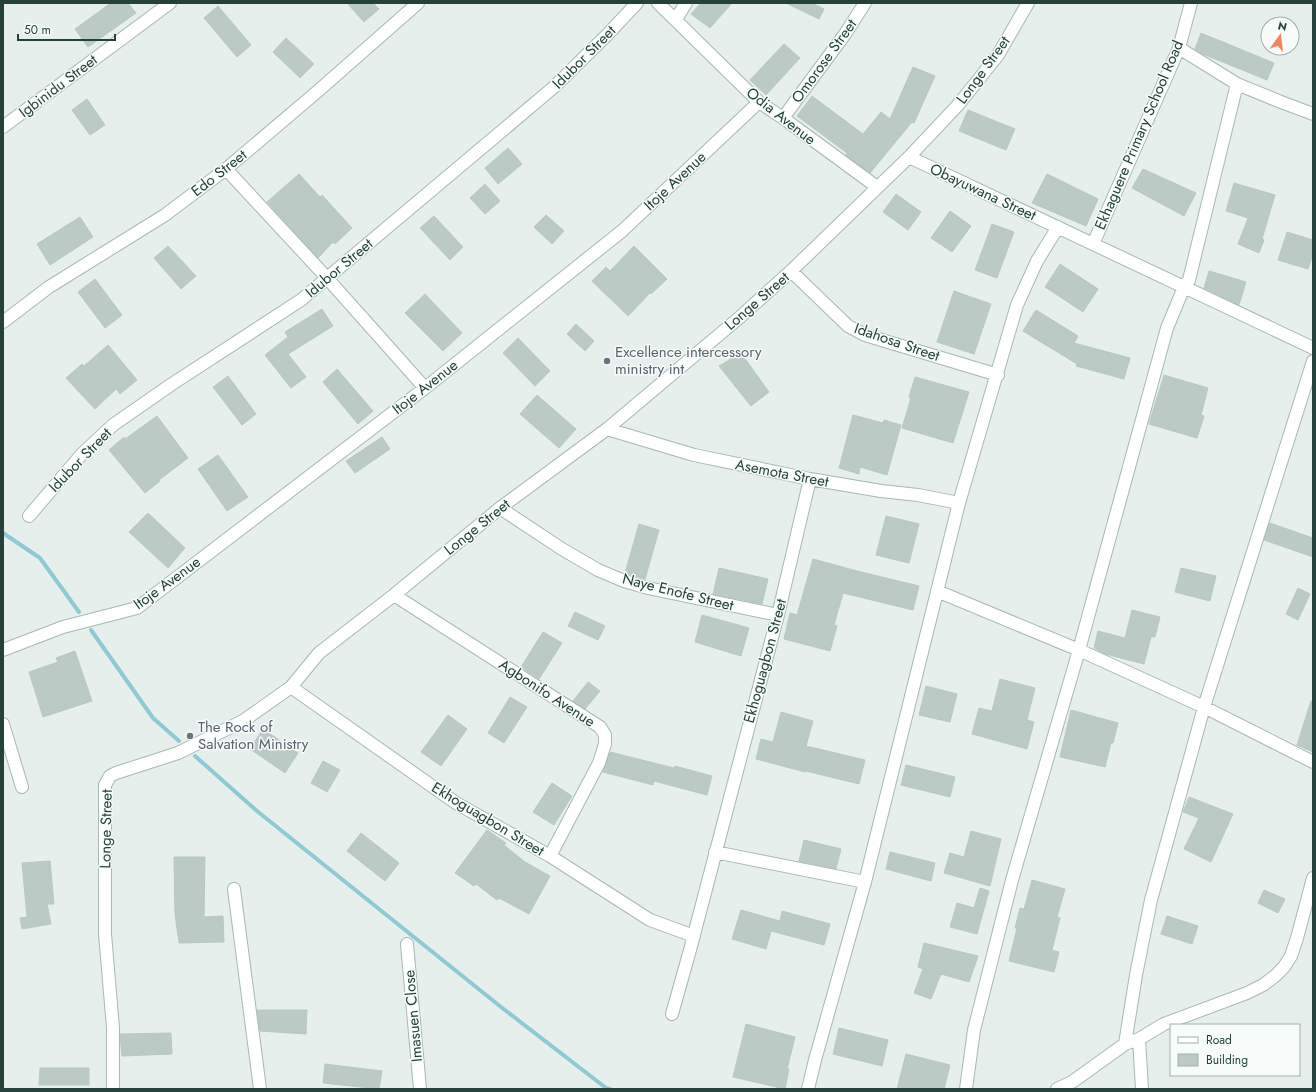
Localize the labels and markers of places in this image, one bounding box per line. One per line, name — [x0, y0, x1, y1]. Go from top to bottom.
place label: Excellence intercessory ministry int — [615, 341, 762, 380]
marker: Excellence intercessory ministry int — [602, 356, 612, 366]
place label: The Rock of Salvation Ministry — [198, 716, 309, 755]
marker: The Rock of Salvation Ministry — [185, 731, 195, 741]

